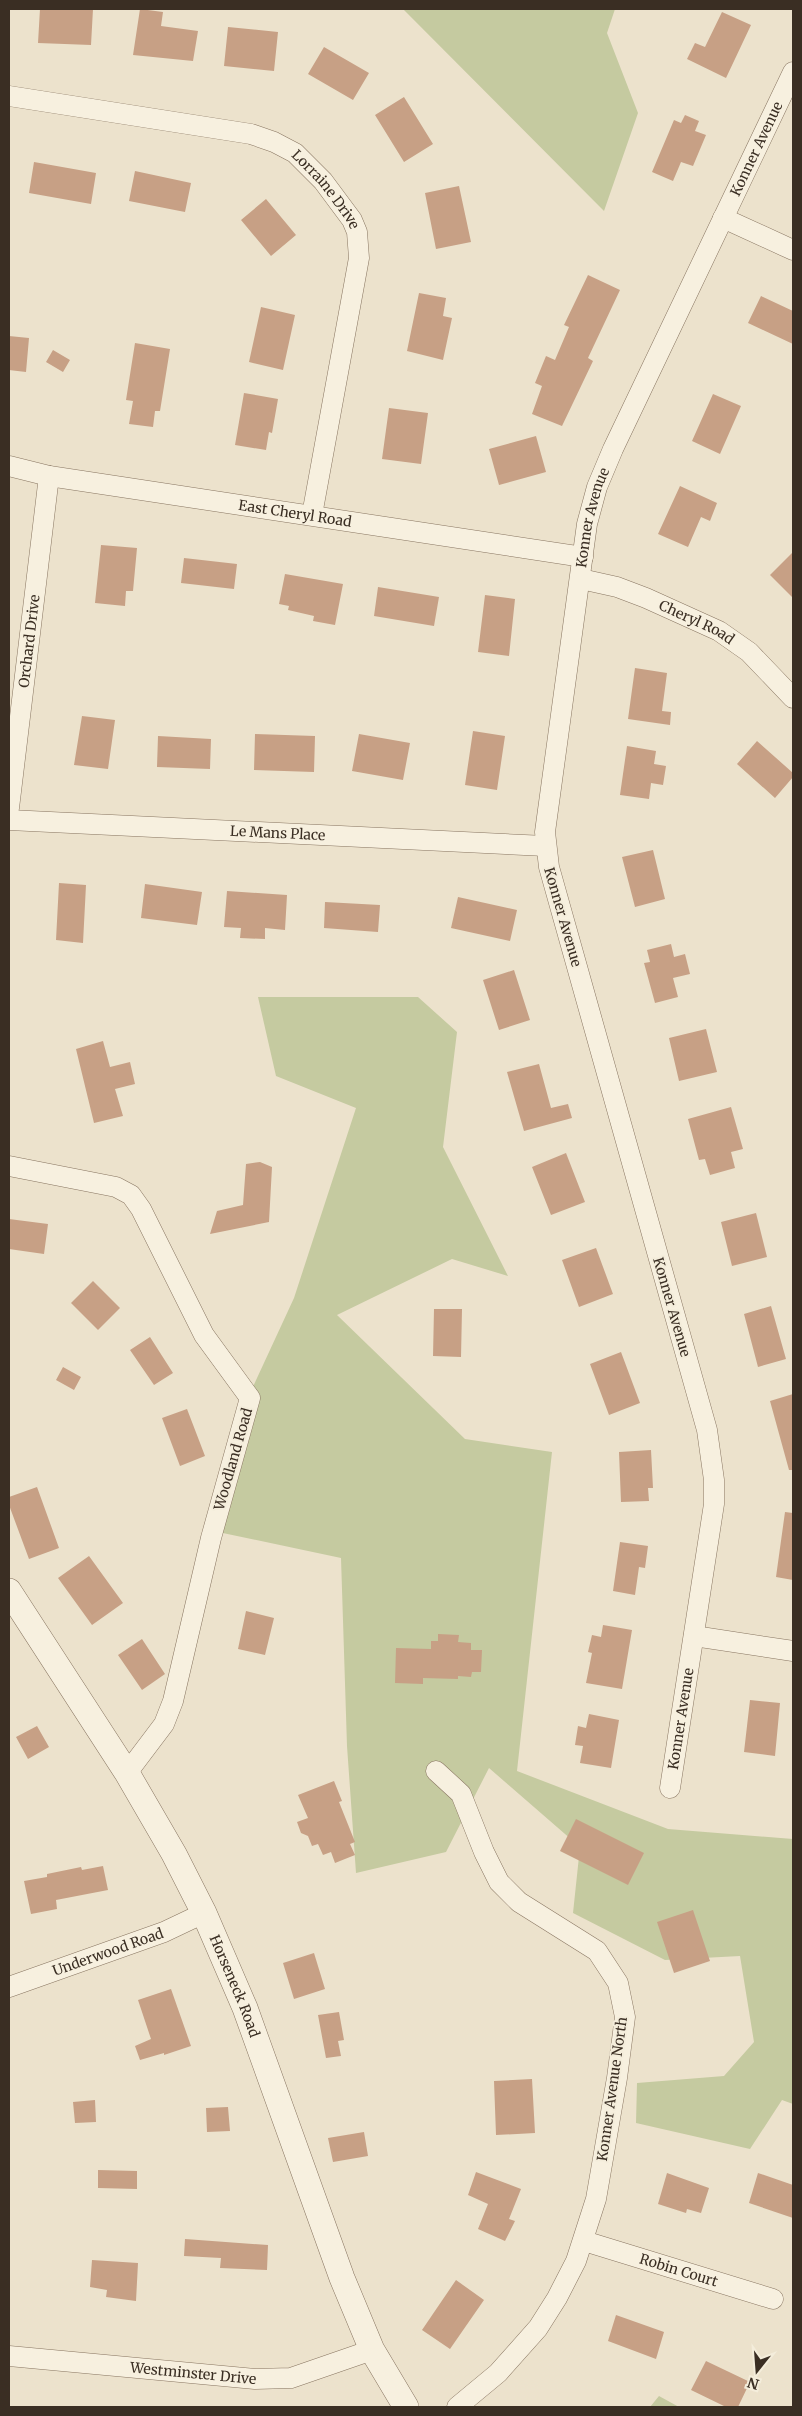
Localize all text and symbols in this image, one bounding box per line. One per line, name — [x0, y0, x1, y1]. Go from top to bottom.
street label: Konner Avenue — [726, 99, 787, 199]
street label: Lorraine Drive — [288, 146, 364, 232]
street label: Konner Avenue — [572, 465, 613, 569]
street label: East Cheryl Road — [237, 496, 353, 531]
street label: Orchard Drive — [15, 594, 44, 689]
street label: Cheryl Road — [656, 596, 738, 648]
street label: Le Mans Place — [230, 822, 326, 844]
street label: Konner Avenue — [540, 865, 586, 969]
street label: Konner Avenue — [649, 1255, 695, 1359]
street label: Woodland Road — [209, 1405, 256, 1513]
street label: Konner Avenue — [664, 1667, 697, 1771]
street label: Underwood Road — [50, 1924, 166, 1980]
street label: Horseneck Road — [205, 1932, 264, 2040]
street label: Konner Avenue North — [593, 2016, 631, 2162]
street label: Robin Court — [637, 2250, 720, 2291]
north arrow — [732, 2346, 782, 2396]
street label: Westminster Drive — [128, 2358, 257, 2388]
text: N — [745, 2373, 761, 2394]

